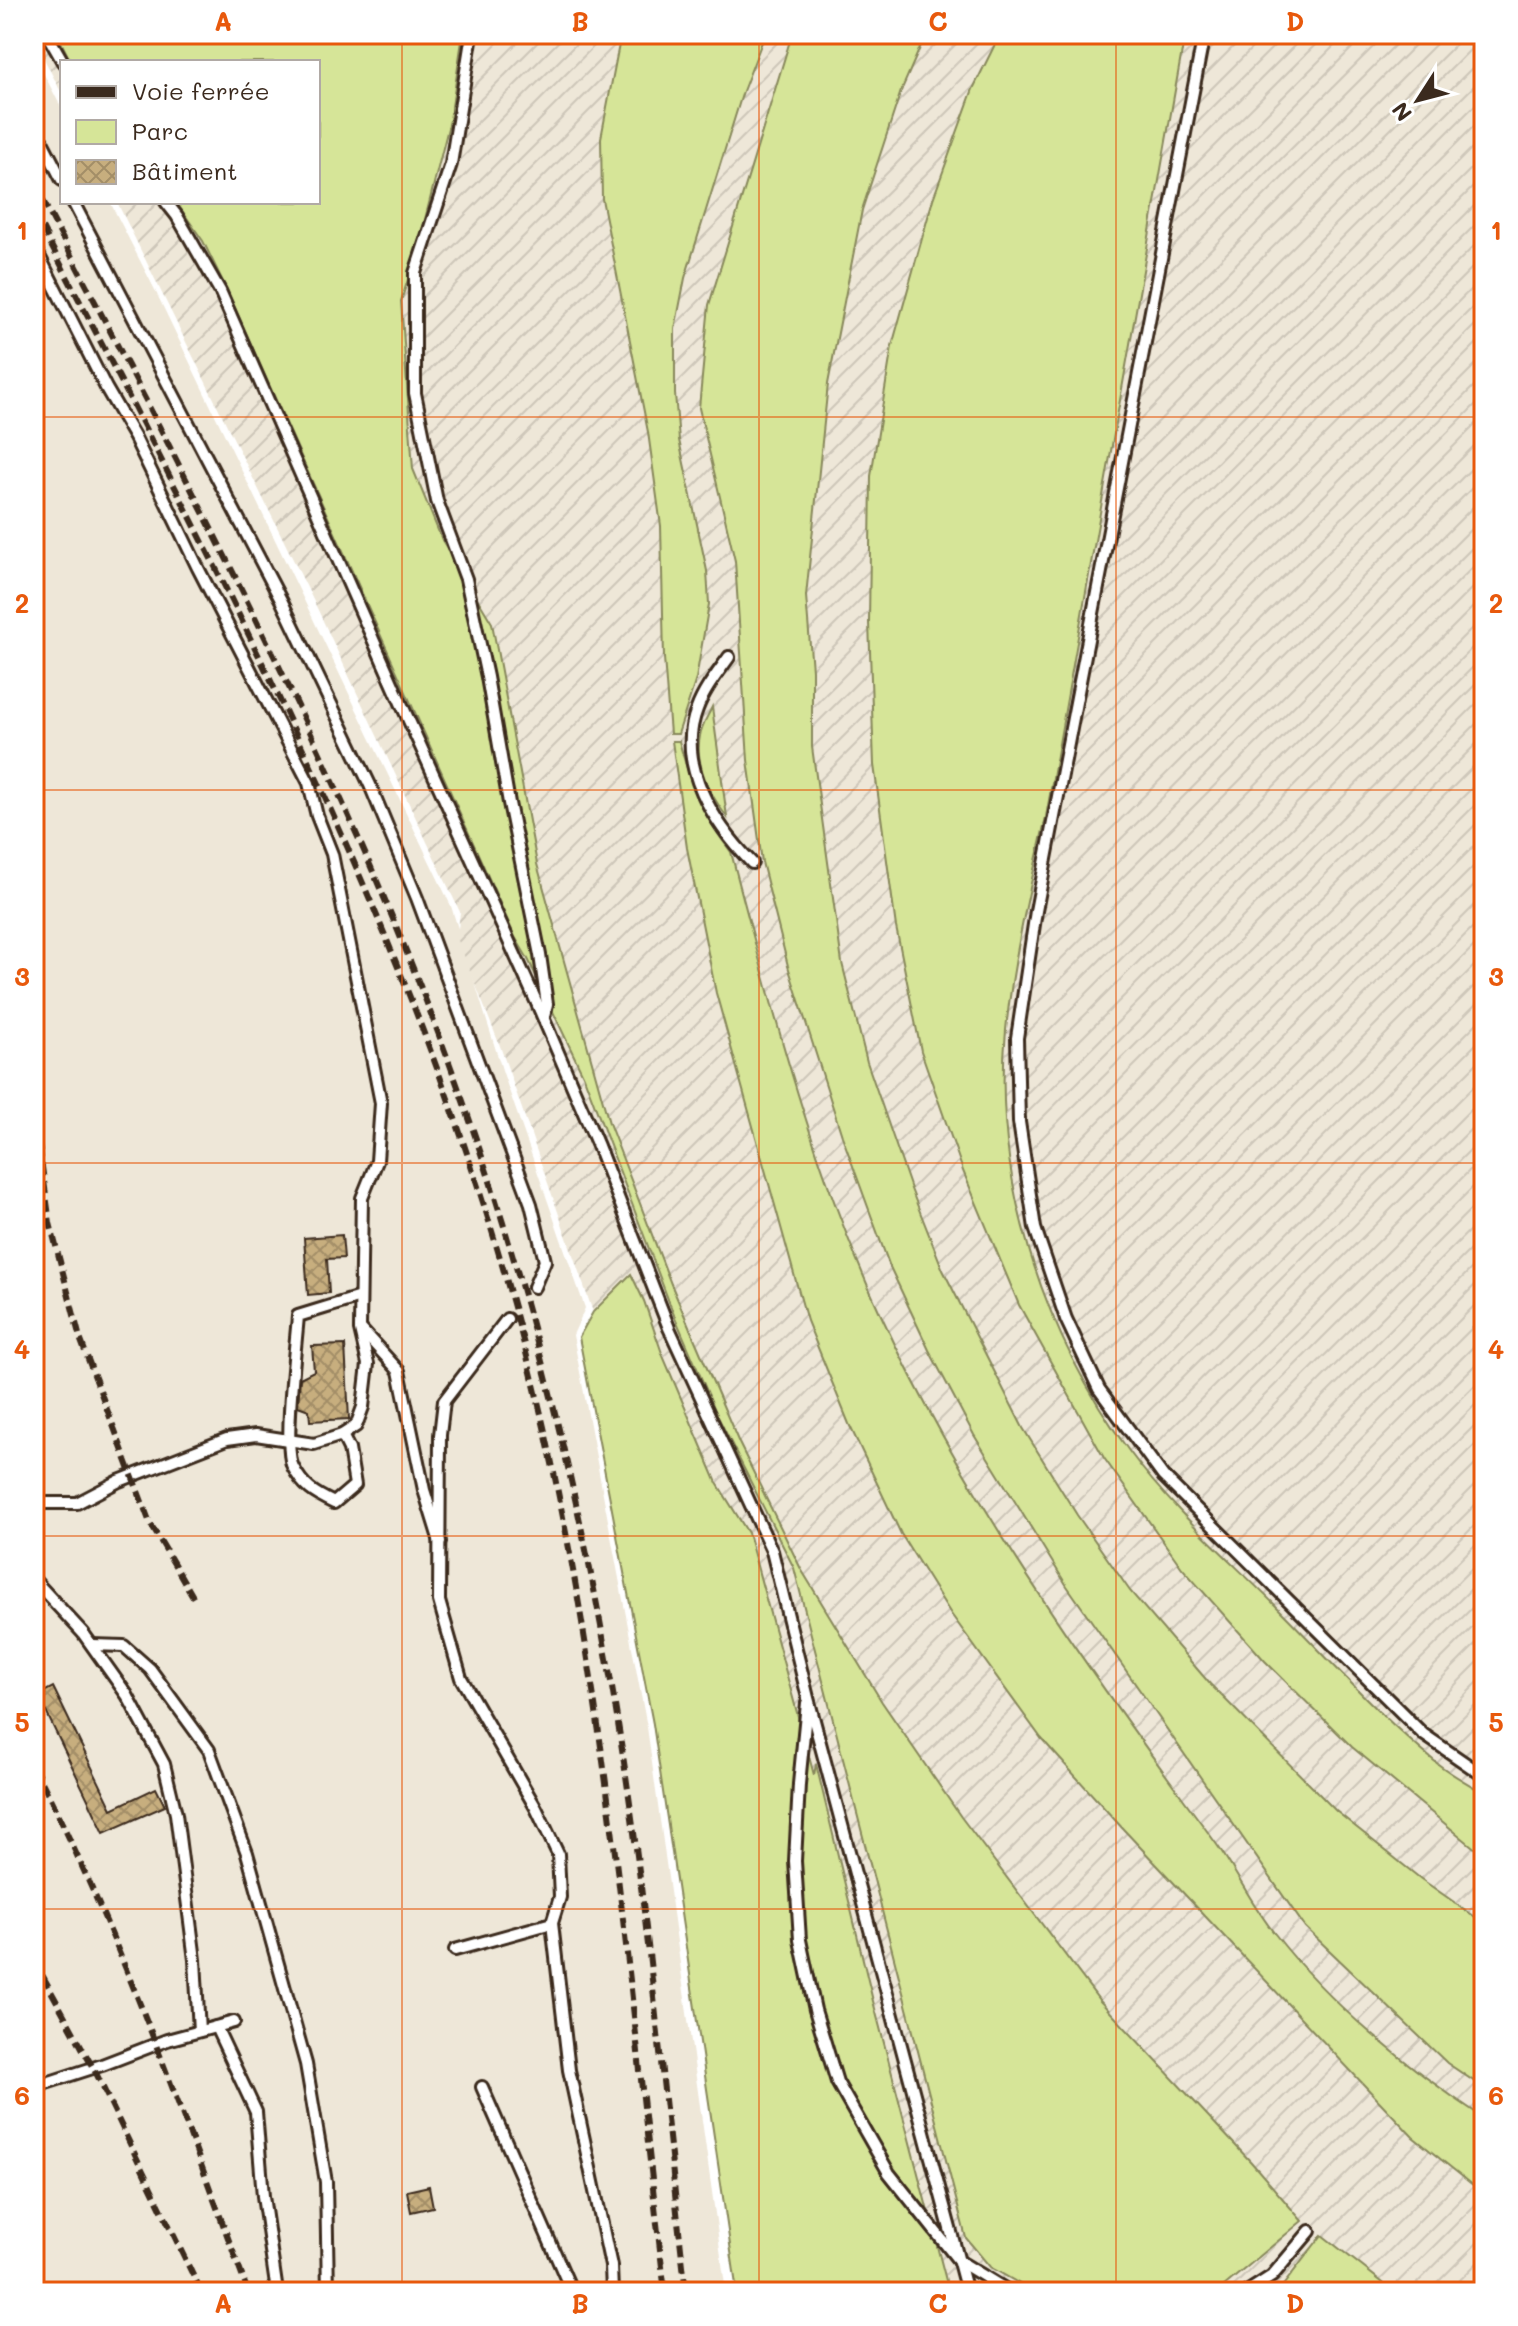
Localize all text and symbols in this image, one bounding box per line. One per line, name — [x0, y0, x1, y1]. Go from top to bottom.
text: A — [214, 4, 232, 38]
text: B — [571, 4, 589, 38]
text: C — [928, 4, 948, 38]
text: D — [1286, 4, 1304, 38]
legend — [60, 60, 320, 204]
north arrow — [1378, 60, 1458, 140]
text: Voie ferrée — [132, 75, 270, 106]
text: N — [1385, 97, 1418, 127]
text: Parc — [132, 115, 188, 146]
text: Bâtiment — [132, 155, 238, 186]
text: 1 — [16, 213, 28, 247]
text: 1 — [1490, 213, 1502, 247]
text: 2 — [15, 586, 29, 620]
text: 2 — [1489, 586, 1503, 620]
text: 3 — [14, 959, 30, 993]
text: 3 — [1488, 959, 1504, 993]
text: 4 — [14, 1332, 30, 1366]
text: 4 — [1488, 1332, 1504, 1366]
text: 5 — [14, 1705, 30, 1739]
text: 5 — [1488, 1705, 1504, 1739]
text: 6 — [14, 2078, 30, 2112]
text: 6 — [1488, 2078, 1504, 2112]
text: A — [214, 2286, 232, 2320]
text: B — [571, 2286, 589, 2320]
text: C — [928, 2286, 948, 2320]
text: D — [1286, 2286, 1304, 2320]

